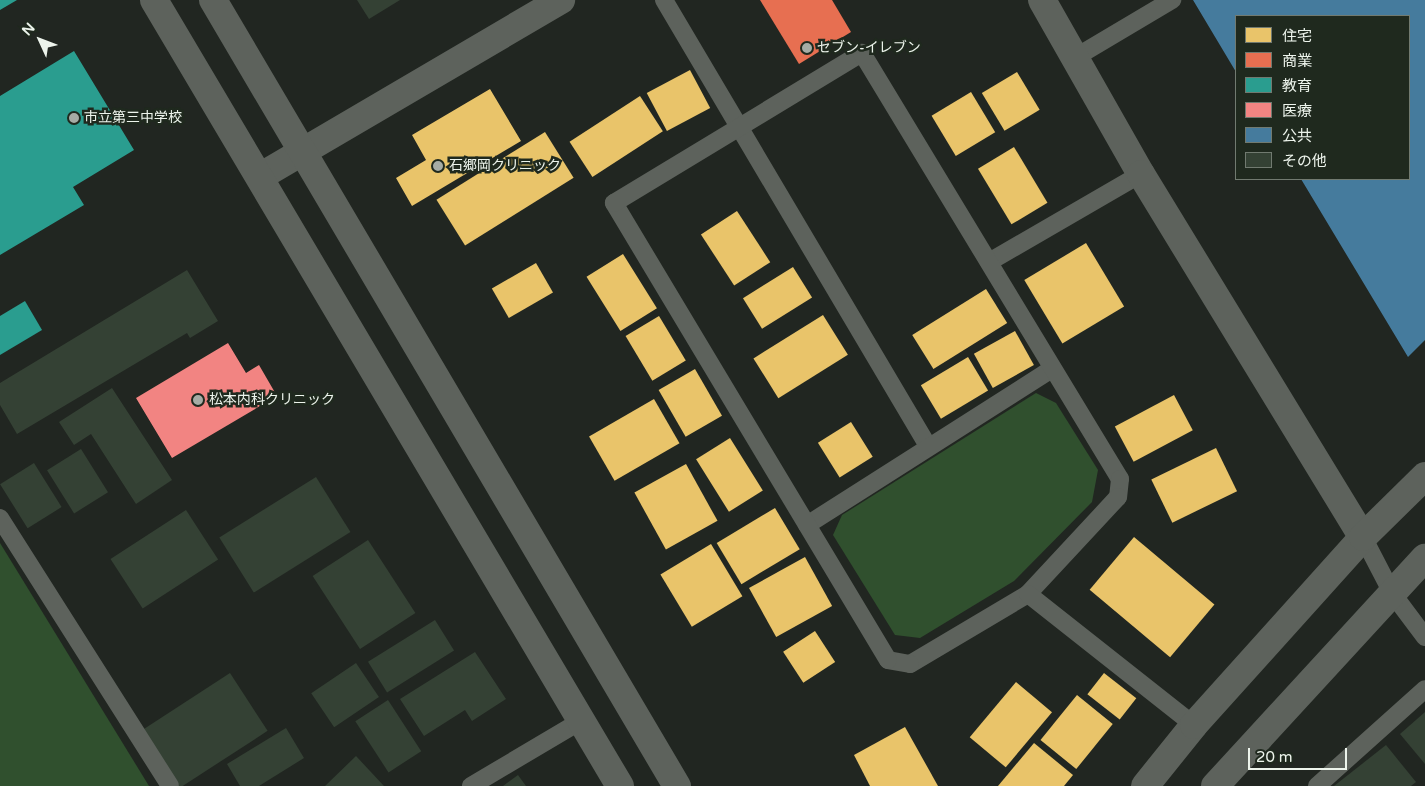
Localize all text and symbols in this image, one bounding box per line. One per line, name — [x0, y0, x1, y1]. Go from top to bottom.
north arrow — [15, 15, 65, 65]
legend — [1235, 15, 1410, 180]
text: N — [19, 20, 39, 39]
text: 住宅 — [1282, 27, 1312, 45]
place label: セブン-イレブン — [817, 40, 921, 56]
marker: セブン-イレブン — [801, 42, 813, 54]
text: 商業 — [1282, 52, 1312, 70]
text: 教育 — [1282, 77, 1312, 95]
text: 医療 — [1282, 102, 1312, 120]
place label: 市立第三中学校 — [84, 110, 182, 126]
marker: 市立第三中学校 — [68, 112, 80, 124]
text: 公共 — [1282, 127, 1312, 145]
text: その他 — [1282, 152, 1327, 170]
place label: 石郷岡クリニック — [449, 158, 561, 174]
marker: 石郷岡クリニック — [431, 159, 445, 173]
place label: 松本内科クリニック — [209, 392, 335, 408]
marker: 松本内科クリニック — [191, 393, 205, 407]
scale bar — [1250, 738, 1349, 770]
text: 20 m — [1256, 748, 1293, 766]

